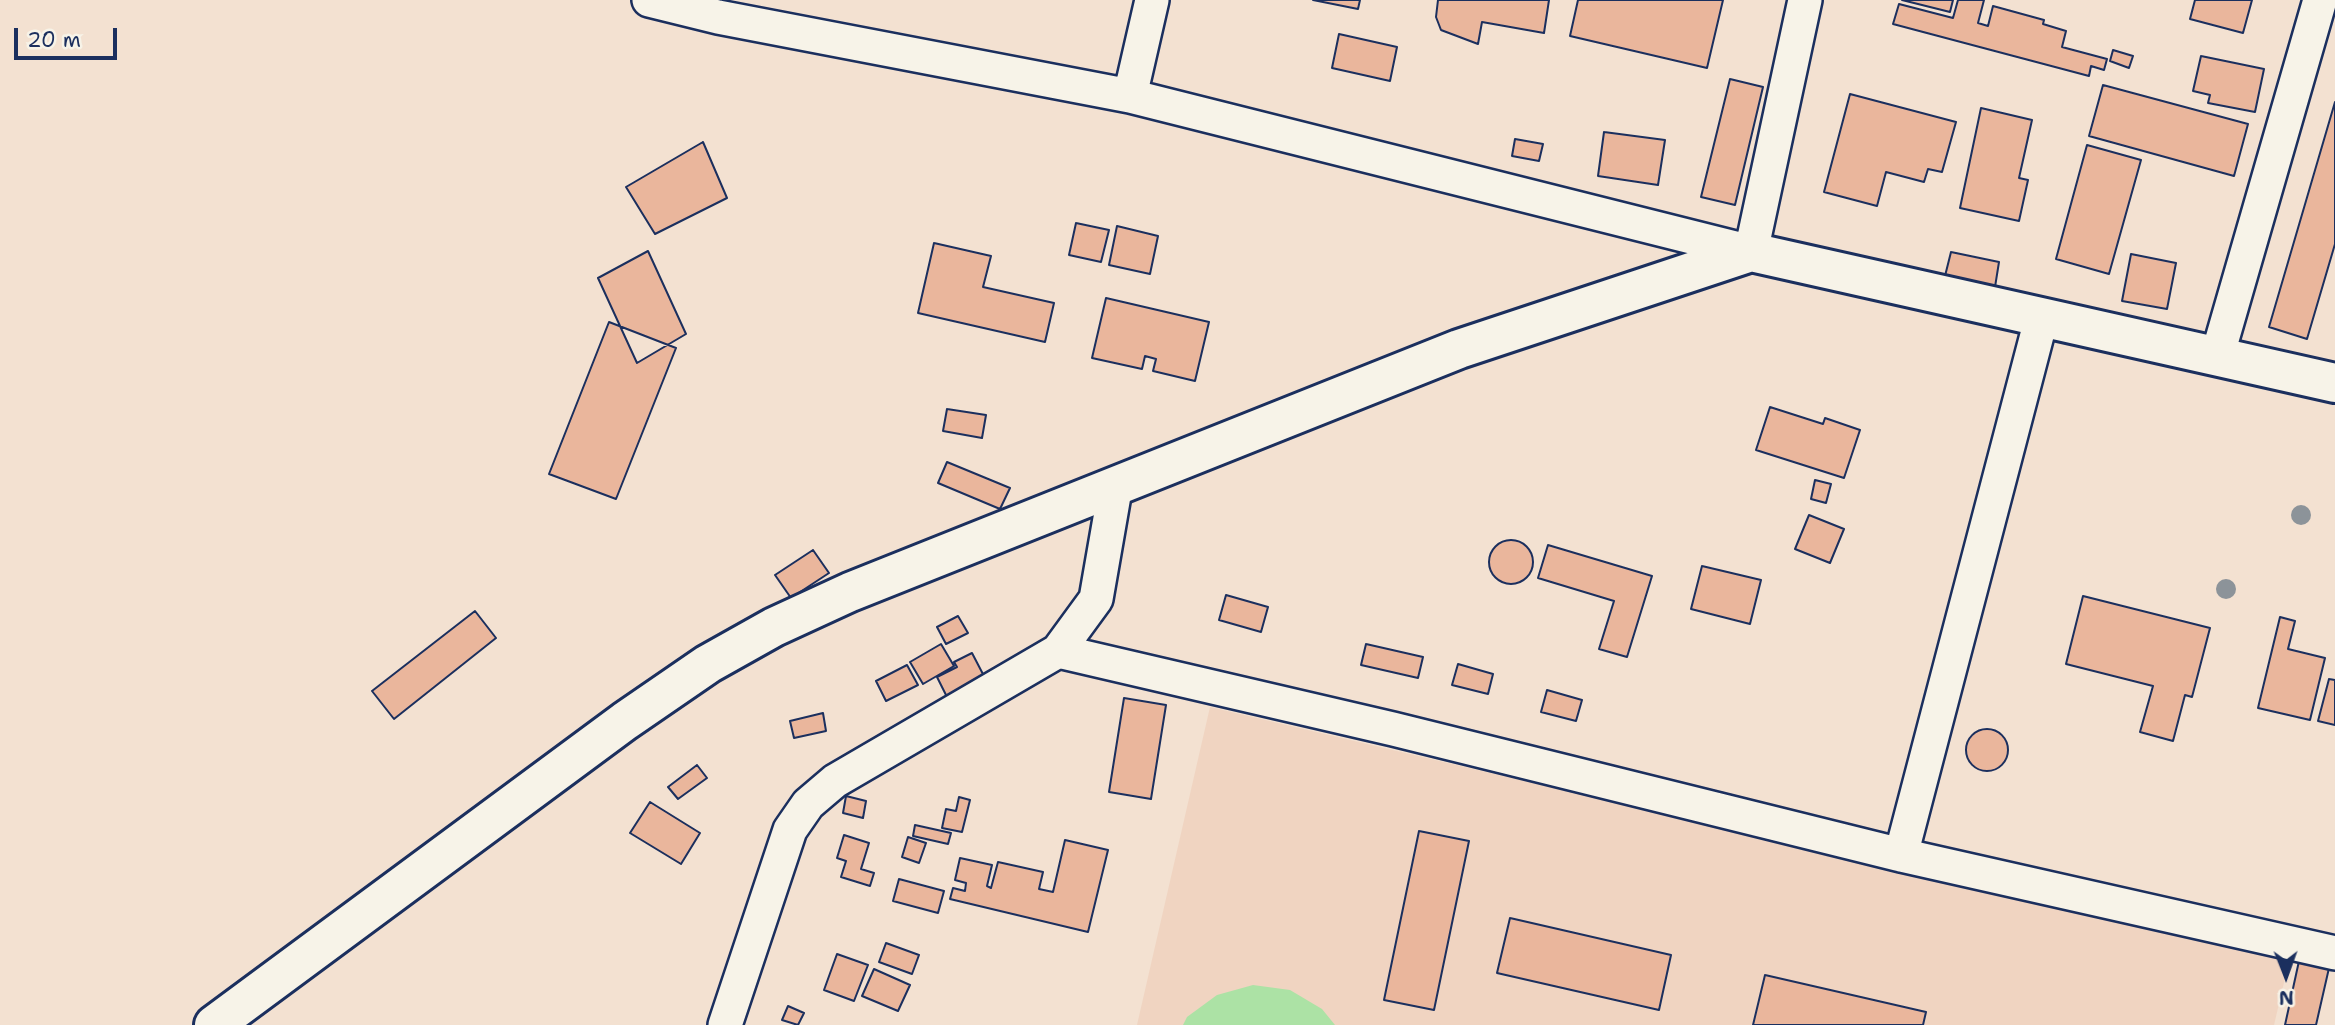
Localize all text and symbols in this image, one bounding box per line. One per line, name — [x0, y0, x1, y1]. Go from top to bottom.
scale bar — [18, 14, 121, 58]
text: 20 m — [27, 26, 81, 54]
north arrow — [2251, 941, 2321, 1011]
text: N — [2279, 985, 2294, 1010]

